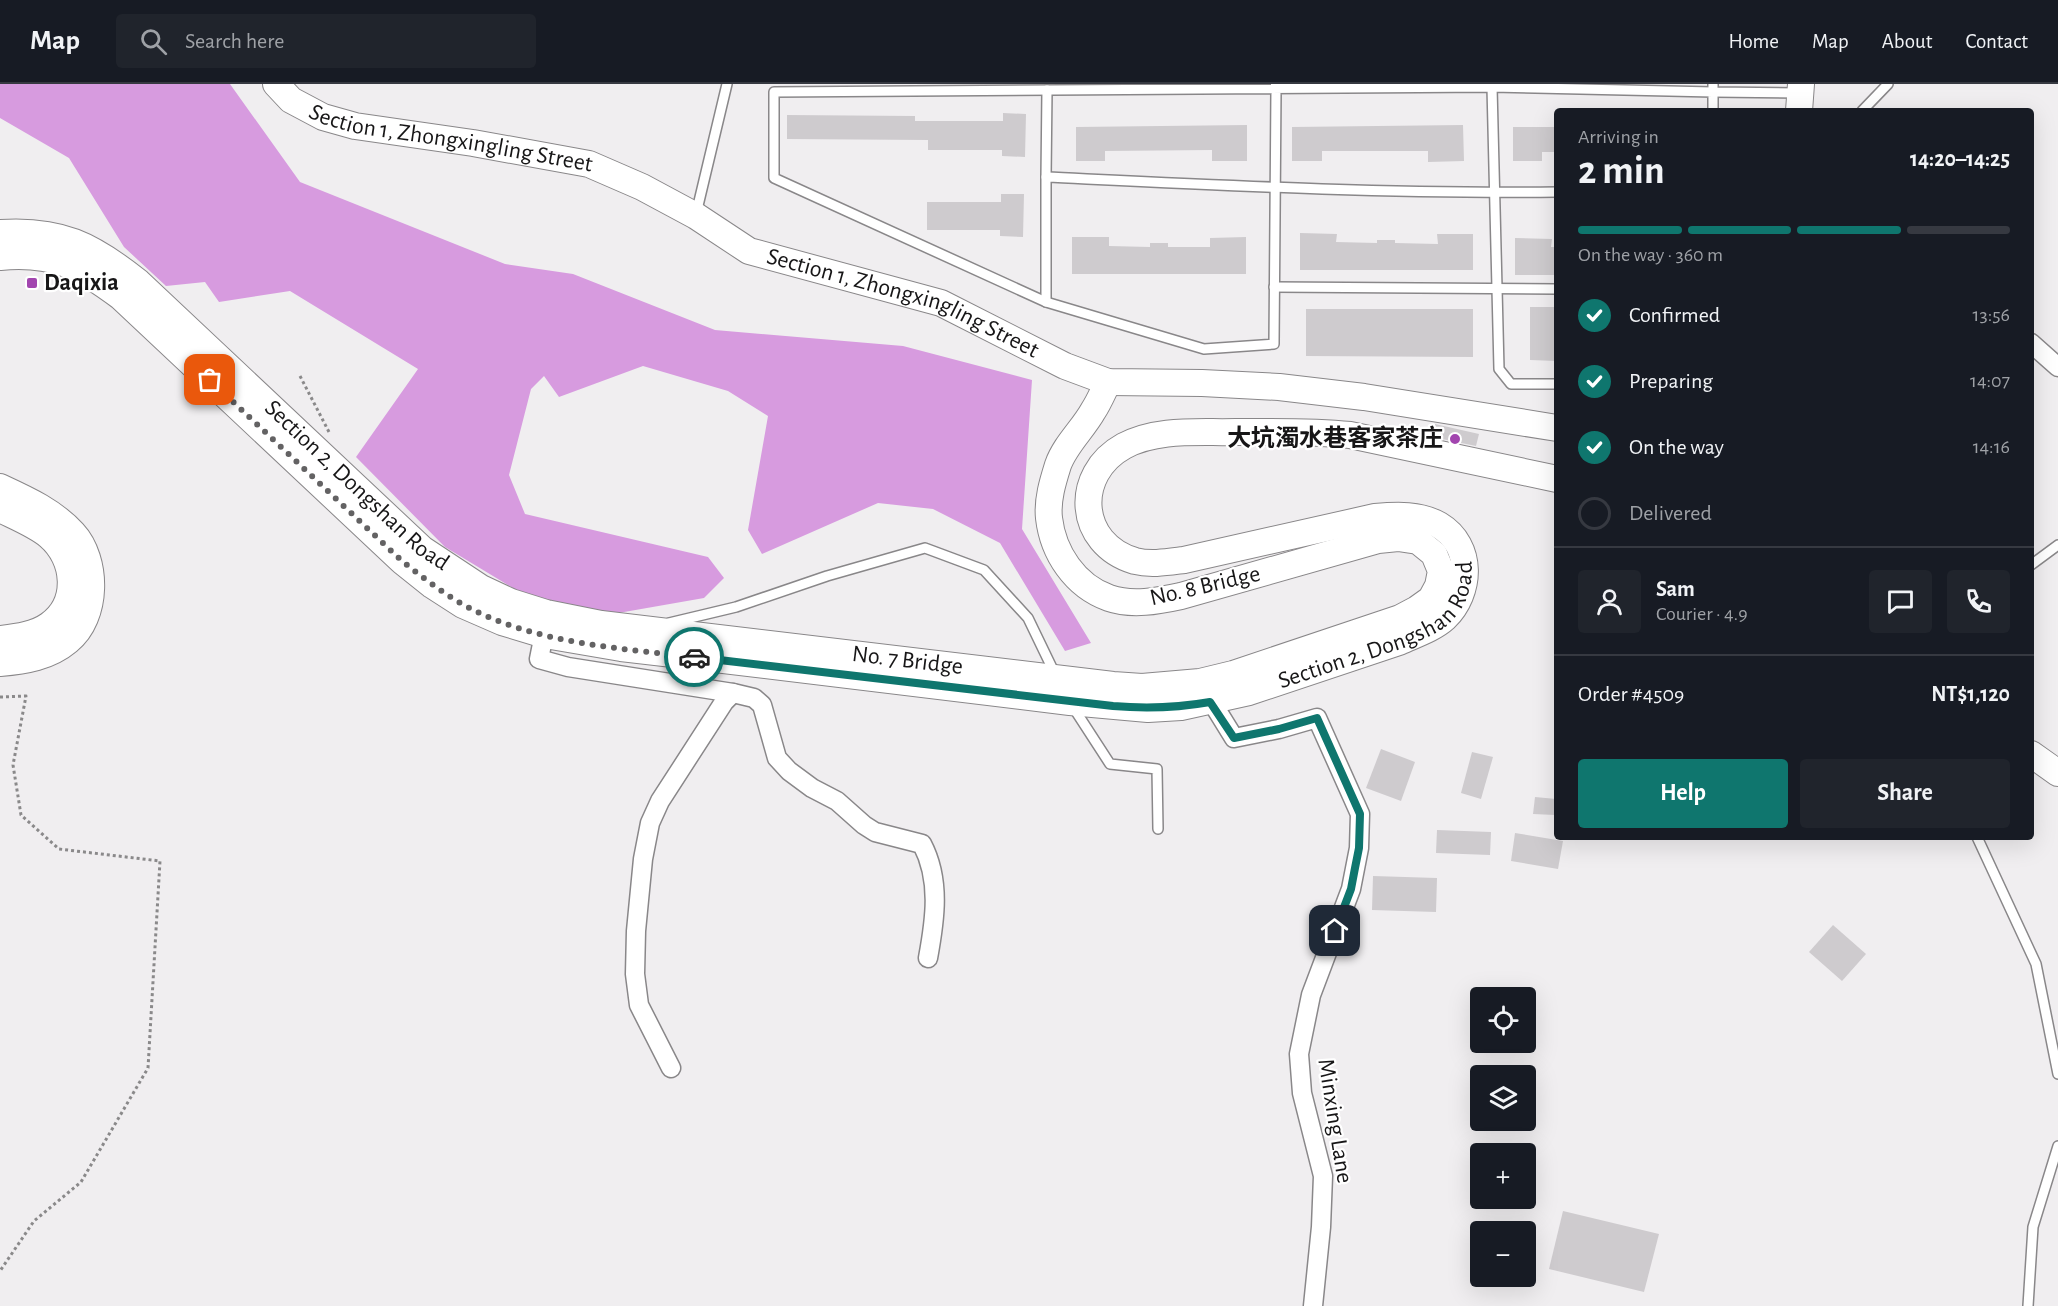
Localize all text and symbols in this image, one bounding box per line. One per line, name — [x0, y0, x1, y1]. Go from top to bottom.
search box — [116, 14, 536, 68]
icon: search — [137, 25, 170, 58]
text: Map — [30, 27, 80, 55]
text: Search here — [185, 30, 284, 52]
text: Home — [1728, 31, 1779, 52]
text: Map — [1812, 31, 1849, 52]
text: About — [1882, 31, 1932, 52]
text: Contact — [1965, 31, 2028, 52]
street label: Section 1, Zhongxingling Street — [305, 100, 595, 176]
text: Arriving in — [1578, 127, 1659, 147]
text: 14:20–14:25 — [1910, 148, 2010, 170]
text: 2 min — [1578, 152, 1665, 191]
street label: Section 1, Zhongxingling Street — [764, 244, 1043, 363]
text: On the way · 360 m — [1578, 245, 1723, 265]
place label: Daqixia — [44, 271, 119, 295]
marker: Daqixia — [25, 276, 39, 290]
icon: check — [1578, 299, 1611, 332]
text: Confirmed — [1629, 304, 1720, 326]
text: 13:56 — [1973, 305, 2010, 325]
pin — [184, 354, 235, 405]
icon: bag — [193, 363, 226, 396]
icon: check — [1578, 365, 1611, 398]
text: Preparing — [1629, 370, 1713, 392]
text: 14:07 — [1970, 371, 2010, 391]
street label: Section 2, Dongshan Road — [260, 396, 453, 575]
place label: 大坑濁水巷客家茶庄 — [1227, 425, 1443, 451]
icon: check — [1578, 431, 1611, 464]
marker: 大坑濁水巷客家茶庄 — [1448, 432, 1462, 446]
text: On the way — [1629, 436, 1724, 458]
text: 14:16 — [1973, 437, 2010, 457]
text: Delivered — [1629, 502, 1712, 524]
street label: Section 2, Dongshan Road — [1275, 561, 1477, 693]
street label: No. 8 Bridge — [1147, 562, 1263, 610]
button: person — [1578, 570, 1641, 633]
button: chat — [1869, 570, 1932, 633]
button: phone — [1947, 570, 2010, 633]
text: Sam — [1656, 578, 1695, 600]
text: Courier · 4.9 — [1656, 604, 1748, 624]
courier — [664, 627, 724, 687]
icon: car — [678, 641, 711, 674]
street label: No. 7 Bridge — [851, 642, 964, 679]
text: Order #4509 — [1578, 683, 1684, 705]
text: NT$1,120 — [1931, 683, 2010, 705]
button: Help — [1578, 759, 1788, 828]
button: Share — [1800, 759, 2010, 828]
pin — [1309, 905, 1360, 956]
icon: home — [1318, 914, 1351, 947]
map controls — [1470, 987, 1536, 1287]
button: locate — [1470, 987, 1536, 1053]
street label: Minxing Lane — [1313, 1057, 1357, 1185]
button: layers — [1470, 1065, 1536, 1131]
button: + — [1470, 1143, 1536, 1209]
button: − — [1470, 1221, 1536, 1287]

